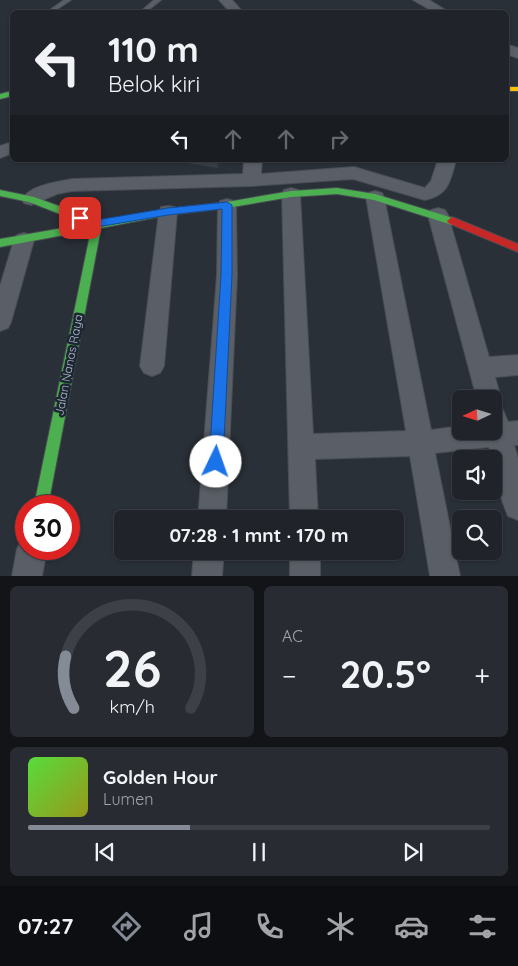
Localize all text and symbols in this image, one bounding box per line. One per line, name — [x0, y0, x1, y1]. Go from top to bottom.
text: 110 m — [108, 27, 199, 71]
icon: left — [25, 30, 90, 95]
text: Belok kiri — [108, 70, 200, 98]
icon: left — [166, 125, 194, 153]
icon: ahead — [219, 125, 247, 153]
icon: ahead — [272, 125, 300, 153]
icon: right — [325, 125, 353, 153]
pin — [59, 197, 101, 239]
icon: arrive — [66, 204, 94, 232]
street label: Jalan Nanas Raya — [51, 313, 86, 417]
north arrow — [452, 390, 502, 440]
map controls — [452, 390, 502, 560]
position arrow — [189, 435, 241, 487]
button: sound — [452, 450, 502, 500]
speed limit sign: 30 — [15, 495, 80, 560]
button: search — [452, 510, 502, 560]
text: 07:28 · 1 mnt · 170 m — [169, 523, 349, 547]
text: AC — [282, 626, 303, 646]
text: 26 — [103, 635, 161, 700]
text: 20.5° — [340, 650, 431, 698]
text: − — [282, 658, 297, 693]
text: + — [474, 658, 490, 693]
text: km/h — [109, 695, 155, 717]
text: Golden Hour — [103, 765, 218, 789]
text: Lumen — [103, 789, 154, 809]
icon: previous — [91, 838, 119, 866]
icon: pause — [245, 838, 273, 866]
icon: next — [399, 838, 427, 866]
icon: directions — [109, 909, 144, 944]
icon: music — [181, 909, 216, 944]
icon: phone — [252, 909, 287, 944]
icon: climate — [323, 909, 358, 944]
icon: car — [394, 909, 429, 944]
icon: filters — [465, 909, 500, 944]
text: 07:27 — [18, 912, 73, 940]

